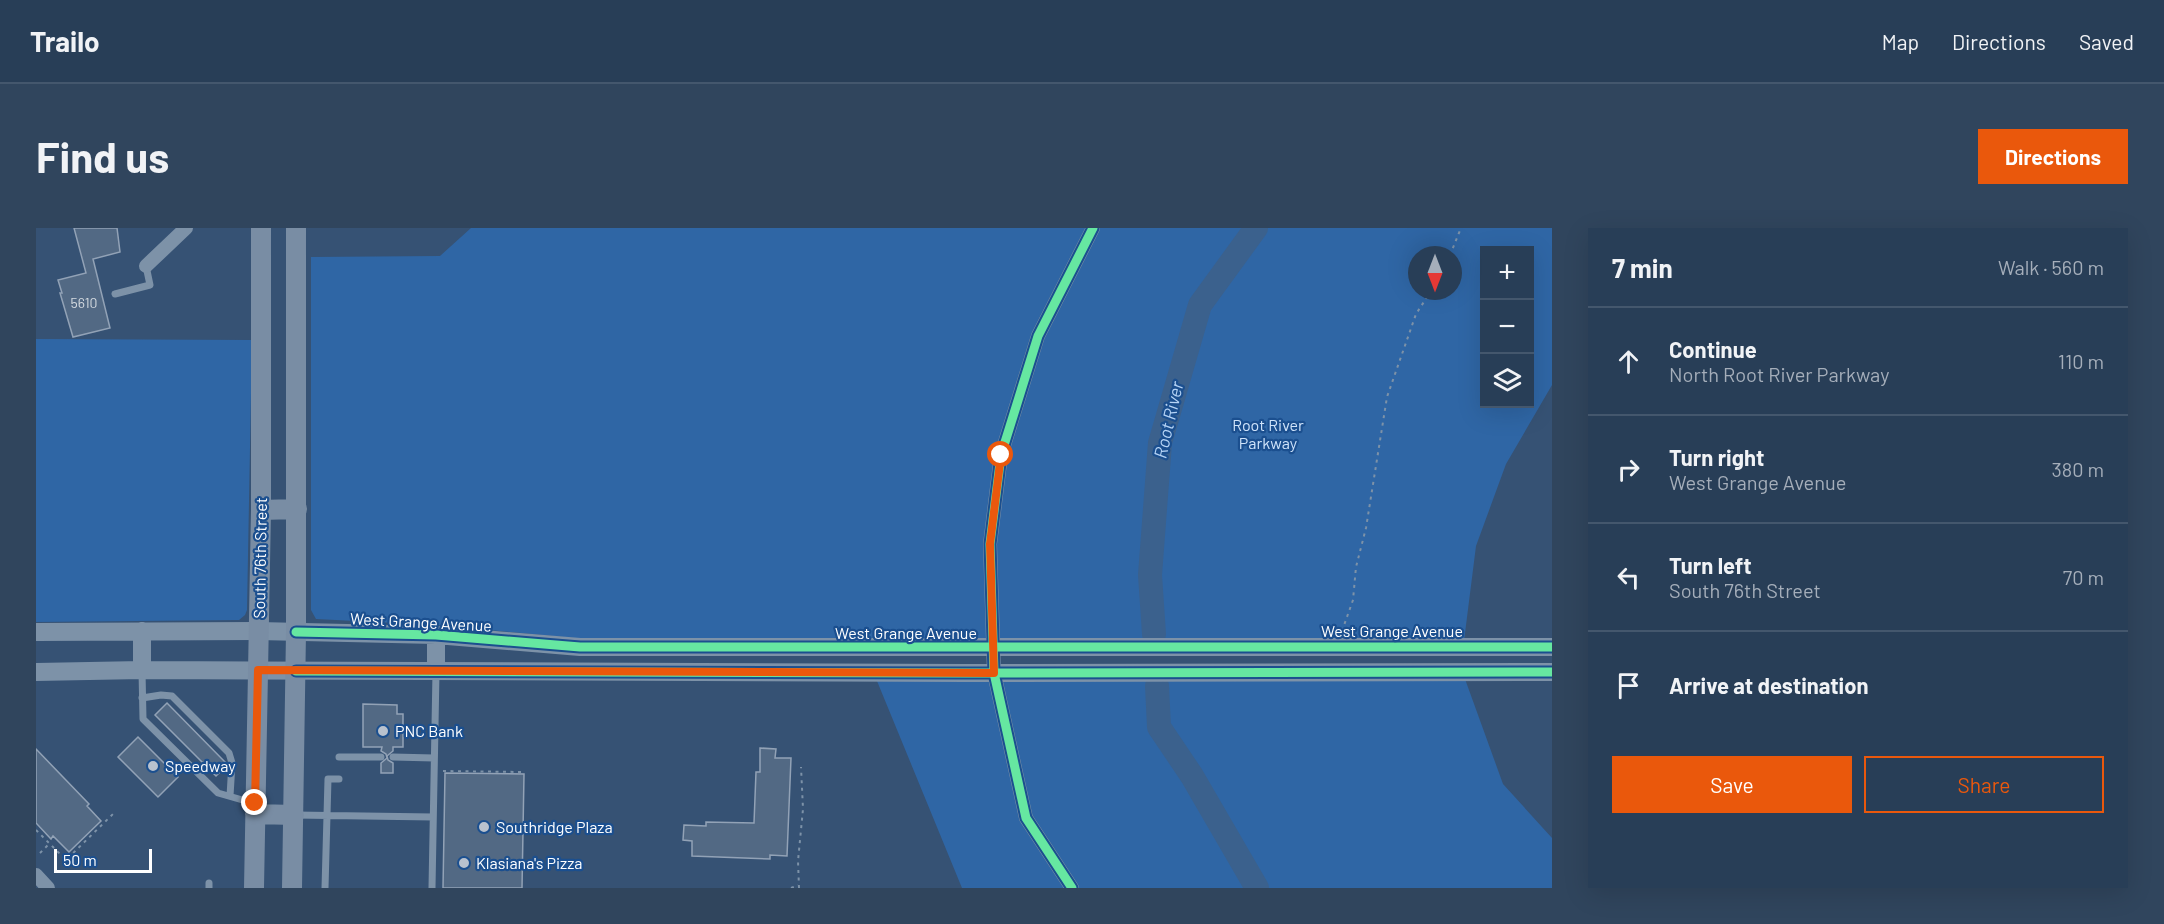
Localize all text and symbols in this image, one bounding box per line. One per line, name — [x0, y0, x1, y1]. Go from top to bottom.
text: Trailo — [30, 24, 100, 58]
text: Map — [1882, 29, 1919, 54]
text: Directions — [1952, 29, 2046, 54]
text: Saved — [2079, 29, 2134, 54]
button: Directions — [1978, 129, 2128, 184]
text: Find us — [36, 131, 169, 181]
north arrow — [1408, 246, 1462, 300]
map controls — [1480, 246, 1534, 408]
button: + — [1480, 246, 1534, 300]
text: 7 min — [1612, 252, 1673, 283]
text: Walk · 560 m — [1998, 255, 2104, 279]
house number: 5610 — [71, 294, 97, 311]
button: − — [1480, 300, 1534, 354]
text: Continue — [1669, 336, 1757, 362]
icon: ahead — [1612, 345, 1645, 378]
text: 110 m — [2058, 349, 2104, 373]
button: layers — [1480, 354, 1534, 408]
text: North Root River Parkway — [1669, 362, 1889, 386]
water label: Root River — [1149, 379, 1188, 460]
park label: Root River Parkway — [1232, 415, 1304, 452]
route start — [987, 441, 1013, 467]
text: Turn right — [1669, 444, 1764, 470]
icon: right — [1612, 453, 1645, 486]
text: 380 m — [2051, 457, 2104, 481]
text: West Grange Avenue — [1669, 470, 1846, 494]
street label: South 76th Street — [249, 497, 270, 619]
text: Turn left — [1669, 552, 1752, 578]
icon: left — [1612, 561, 1645, 594]
text: 70 m — [2063, 565, 2104, 589]
text: South 76th Street — [1669, 578, 1821, 602]
street label: West Grange Avenue — [350, 608, 492, 635]
street label: West Grange Avenue — [1321, 621, 1463, 640]
street label: West Grange Avenue — [835, 623, 977, 642]
icon: arrive — [1612, 669, 1645, 702]
text: Arrive at destination — [1669, 672, 1868, 698]
place label: PNC Bank — [395, 721, 463, 740]
marker: PNC Bank — [376, 724, 390, 738]
place label: Speedway — [165, 756, 236, 775]
button: Save — [1612, 756, 1852, 813]
button: Share — [1864, 756, 2104, 813]
marker: Speedway — [146, 759, 160, 773]
route end — [241, 789, 267, 815]
place label: Southridge Plaza — [496, 817, 613, 836]
marker: Southridge Plaza — [477, 820, 491, 834]
scale bar — [54, 846, 152, 874]
text: 50 m — [63, 850, 97, 869]
place label: Klasiana's Pizza — [476, 853, 583, 872]
marker: Klasiana's Pizza — [457, 856, 471, 870]

